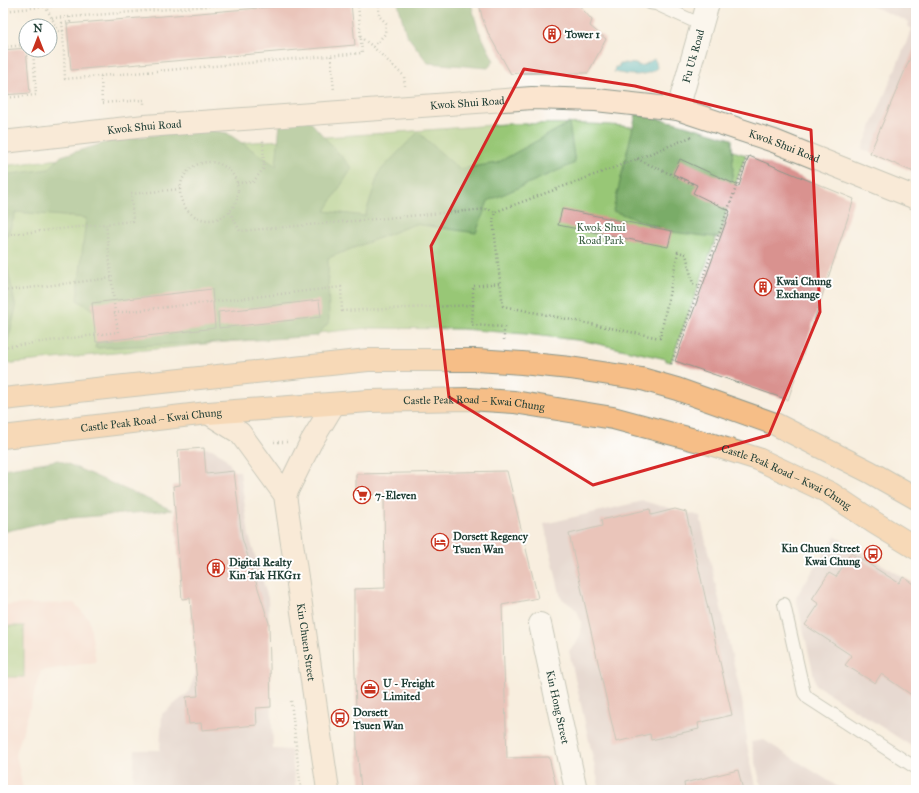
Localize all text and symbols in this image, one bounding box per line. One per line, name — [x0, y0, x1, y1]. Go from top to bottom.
north arrow — [18, 18, 58, 58]
text: N — [33, 22, 43, 35]
building icon: Tower 1 — [542, 24, 562, 44]
place label: Tower 1 — [564, 28, 600, 41]
street label: Fu Uk Road — [680, 28, 707, 84]
street label: Kwok Shui Road — [430, 94, 506, 112]
street label: Kwok Shui Road — [106, 117, 182, 137]
street label: Kwok Shui Road — [747, 127, 822, 166]
park label: Kwok Shui Road Park — [577, 221, 625, 247]
place label: Kwai Chung Exchange — [776, 275, 832, 301]
building icon: Kwai Chung Exchange — [753, 277, 773, 297]
street label: Castle Peak Road – Kwai Chung — [403, 393, 546, 414]
street label: Castle Peak Road – Kwai Chung — [80, 406, 223, 435]
street label: Castle Peak Road – Kwai Chung — [720, 442, 854, 513]
supermarket icon: 7-Eleven — [352, 485, 372, 505]
place label: 7-Eleven — [375, 489, 416, 502]
place label: Dorsett Regency Tsuen Wan — [452, 530, 529, 556]
hotel icon: Dorsett Regency Tsuen Wan — [430, 532, 450, 552]
place label: Kin Chuen Street Kwai Chung — [781, 542, 861, 568]
bus stop icon: Kin Chuen Street Kwai Chung — [863, 544, 883, 564]
place label: Digital Realty Kin Tak HKG11 — [229, 556, 301, 582]
building icon: Digital Realty Kin Tak HKG11 — [206, 558, 226, 578]
street label: Kin Chuen Street — [294, 602, 318, 682]
street label: Kin Hong Street — [543, 669, 572, 745]
place label: U - Freight Limited — [383, 677, 435, 703]
office icon: U - Freight Limited — [360, 679, 380, 699]
place label: Dorsett Tsuen Wan — [352, 706, 404, 732]
bus stop icon: Dorsett Tsuen Wan — [330, 708, 350, 728]

